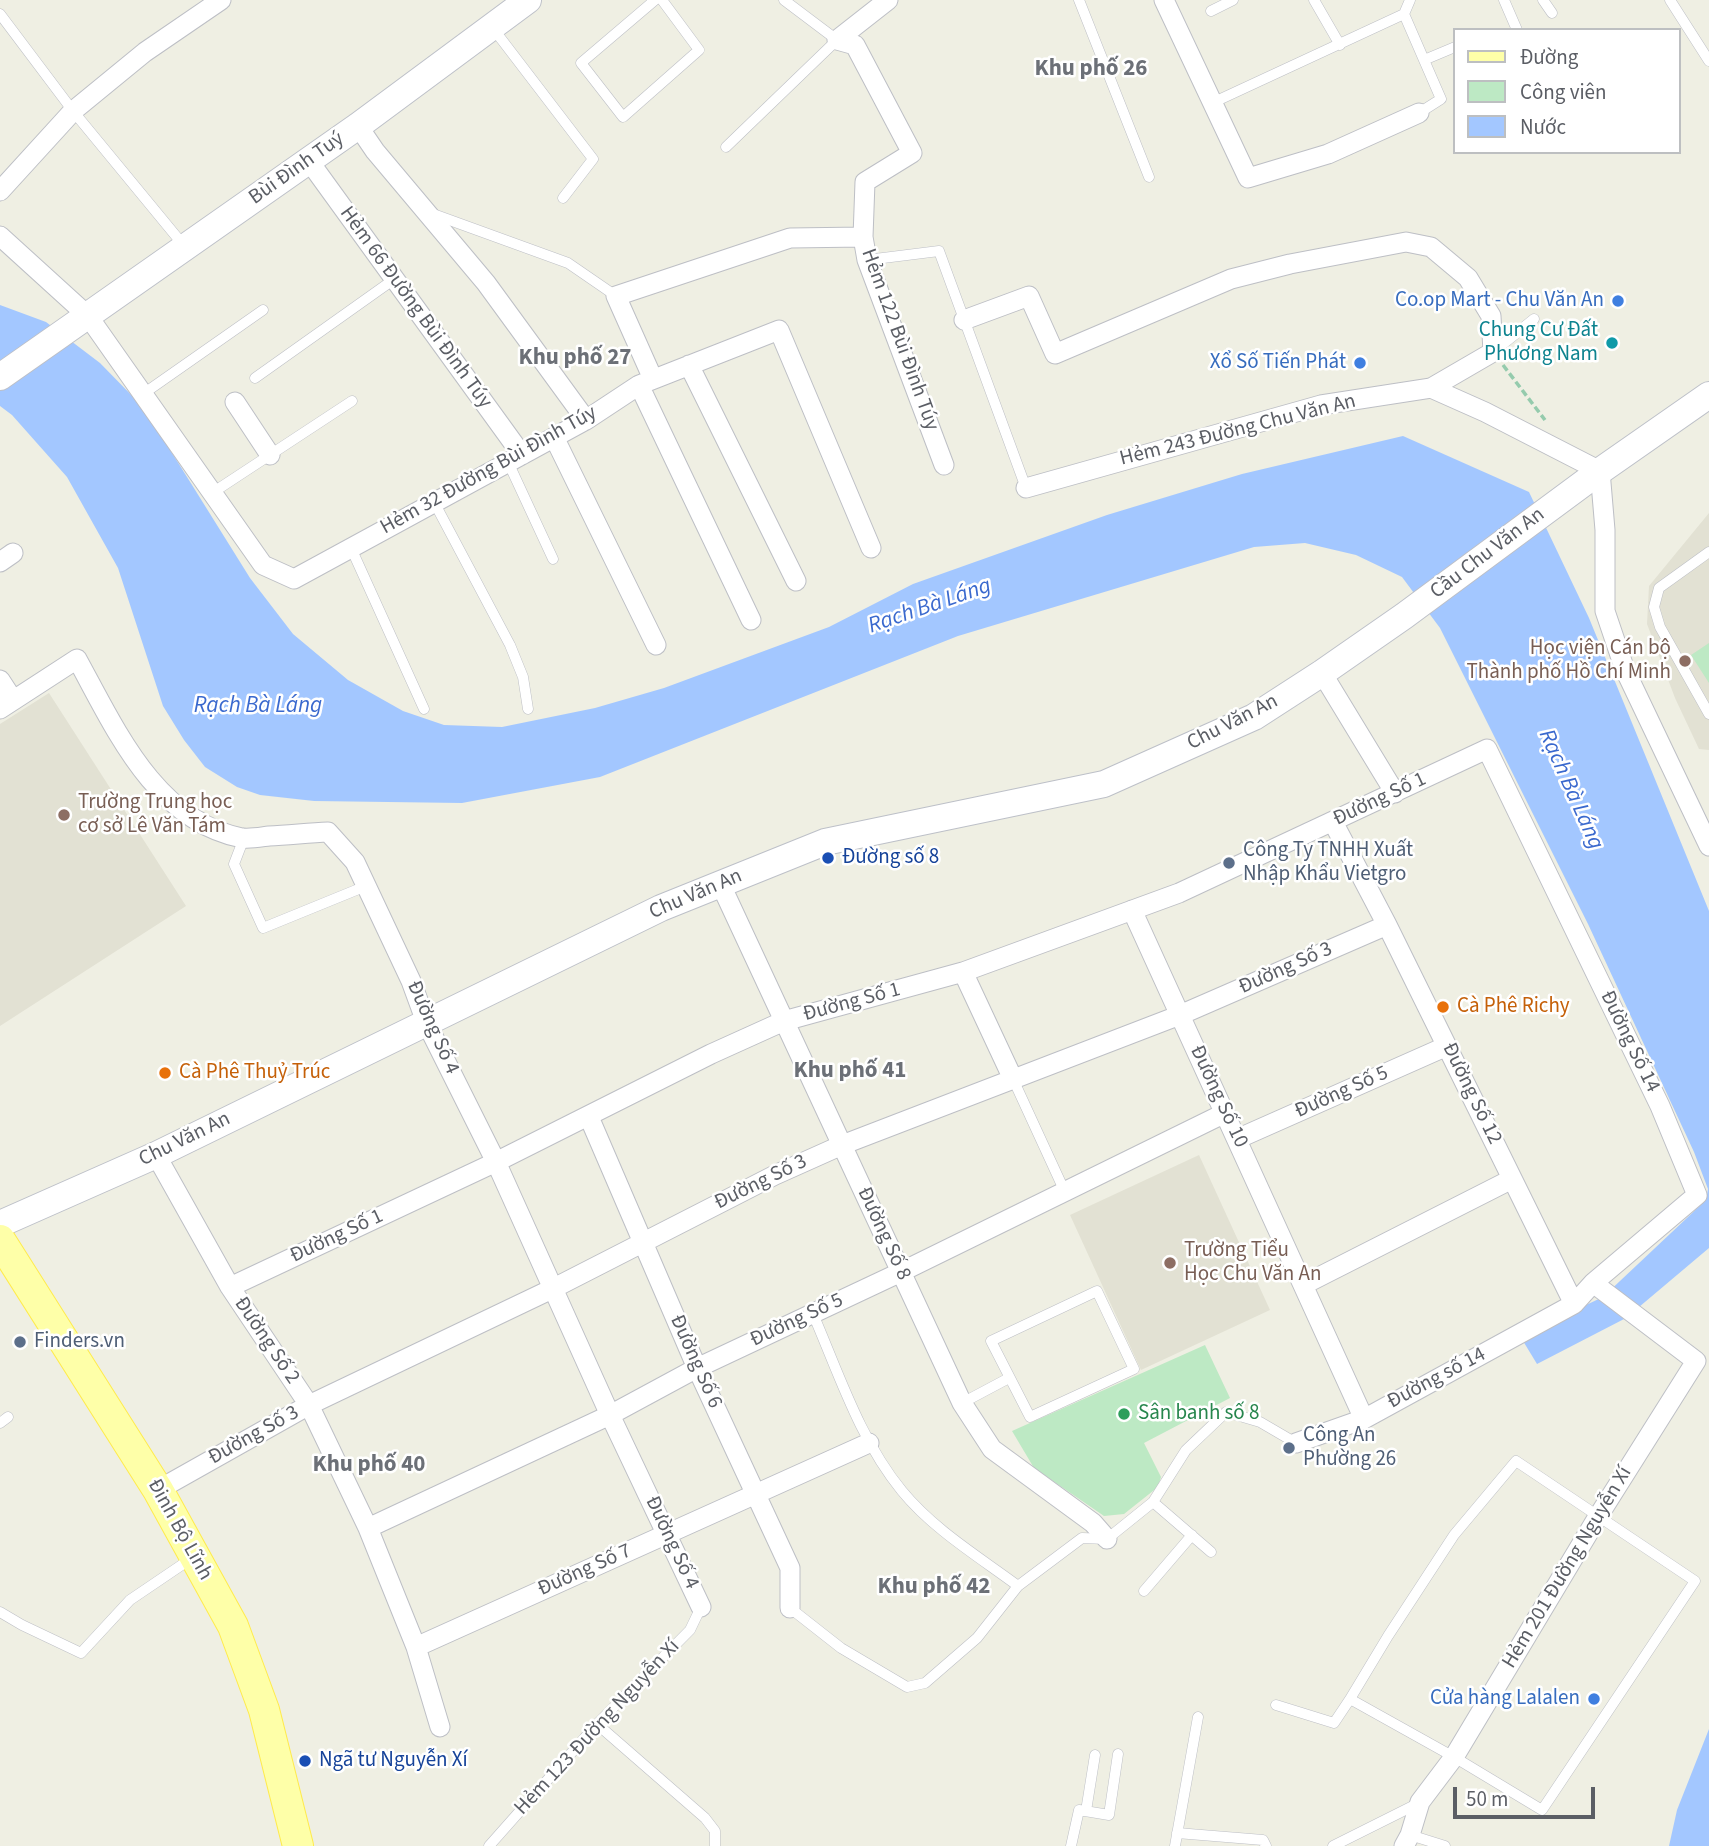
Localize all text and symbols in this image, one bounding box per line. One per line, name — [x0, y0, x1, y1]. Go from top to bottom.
legend — [1454, 28, 1681, 154]
text: Đường — [1520, 42, 1578, 72]
district label: Khu phố 26 — [1035, 56, 1147, 84]
text: Công viên — [1520, 77, 1607, 107]
text: Nước — [1520, 112, 1566, 142]
street label: Bùi Đình Tuý — [245, 127, 349, 211]
street label: Hẻm 66 Đường Bùi Đình Túy — [333, 202, 497, 414]
street label: Hẻm 122 Bùi Đình Túy — [854, 246, 944, 434]
place label: Co.op Mart - Chu Văn An — [1395, 288, 1604, 314]
marker: Co.op Mart - Chu Văn An — [1610, 293, 1626, 309]
place label: Chung Cư Đất Phương Nam — [1479, 318, 1598, 368]
marker: Chung Cư Đất Phương Nam — [1604, 335, 1620, 351]
district label: Khu phố 27 — [519, 345, 631, 373]
place label: Xổ Số Tiến Phát — [1210, 350, 1346, 376]
marker: Xổ Số Tiến Phát — [1352, 355, 1368, 371]
street label: Hẻm 243 Đường Chu Văn An — [1117, 389, 1359, 473]
street label: Hẻm 32 Đường Bùi Đình Túy — [376, 401, 602, 541]
street label: Cầu Chu Văn An — [1426, 503, 1550, 605]
water label: Rạch Bà Láng — [865, 573, 995, 641]
place label: Học viện Cán bộ Thành phố Hồ Chí Minh — [1467, 636, 1671, 686]
marker: Học viện Cán bộ Thành phố Hồ Chí Minh — [1677, 653, 1693, 669]
street label: Chu Văn An — [1183, 689, 1283, 757]
water label: Rạch Bà Láng — [194, 693, 322, 721]
water label: Rạch Bà Láng — [1531, 726, 1609, 854]
street label: Đường Số 1 — [1330, 768, 1430, 832]
place label: Trường Trung học cơ sở Lê Văn Tám — [78, 790, 232, 840]
marker: Trường Trung học cơ sở Lê Văn Tám — [56, 807, 72, 823]
place label: Công Ty TNHH Xuất Nhập Khẩu Vietgro — [1243, 838, 1413, 888]
place label: Đường số 8 — [842, 845, 939, 871]
marker: Đường số 8 — [820, 850, 836, 866]
marker: Công Ty TNHH Xuất Nhập Khẩu Vietgro — [1221, 855, 1237, 871]
street label: Chu Văn An — [646, 864, 746, 926]
street label: Đường Số 3 — [1235, 937, 1337, 1001]
street label: Đường Số 4 — [400, 977, 464, 1079]
street label: Đường Số 1 — [801, 978, 903, 1028]
street label: Đường Số 14 — [1594, 987, 1664, 1097]
place label: Cà Phê Richy — [1457, 994, 1570, 1020]
marker: Cà Phê Richy — [1435, 999, 1451, 1015]
street label: Đường Số 12 — [1436, 1039, 1506, 1149]
street label: Đường Số 10 — [1183, 1042, 1253, 1152]
district label: Khu phố 41 — [794, 1058, 906, 1086]
place label: Cà Phê Thuỷ Trúc — [179, 1060, 330, 1086]
street label: Đường Số 5 — [1291, 1061, 1393, 1125]
marker: Cà Phê Thuỷ Trúc — [157, 1065, 173, 1081]
street label: Chu Văn An — [135, 1107, 235, 1173]
street label: Đường Số 3 — [711, 1150, 811, 1216]
street label: Đường Số 8 — [851, 1184, 915, 1284]
street label: Đường Số 1 — [287, 1205, 387, 1269]
place label: Trường Tiểu Học Chu Văn An — [1184, 1238, 1321, 1288]
marker: Trường Tiểu Học Chu Văn An — [1162, 1255, 1178, 1271]
street label: Đường Số 5 — [747, 1289, 847, 1353]
street label: Đường Số 2 — [228, 1293, 304, 1389]
street label: Đường Số 6 — [663, 1311, 727, 1413]
place label: Finders.vn — [34, 1329, 125, 1355]
marker: Finders.vn — [12, 1334, 28, 1350]
street label: Đường số 14 — [1384, 1343, 1490, 1415]
street label: Đường Số 3 — [204, 1401, 304, 1471]
place label: Sân banh số 8 — [1138, 1401, 1259, 1427]
marker: Sân banh số 8 — [1116, 1406, 1132, 1422]
place label: Công An Phường 26 — [1303, 1423, 1396, 1473]
marker: Công An Phường 26 — [1281, 1440, 1297, 1456]
district label: Khu phố 40 — [313, 1452, 425, 1480]
street label: Hẻm 201 Đường Nguyễn Xí — [1498, 1463, 1638, 1673]
street label: Đinh Bộ Lĩnh — [141, 1475, 217, 1585]
street label: Đường Số 4 — [639, 1493, 703, 1593]
street label: Đường Số 7 — [534, 1539, 636, 1603]
district label: Khu phố 42 — [878, 1574, 990, 1602]
street label: Hẻm 123 Đường Nguyễn Xí — [510, 1635, 686, 1821]
place label: Cửa hàng Lalalen — [1430, 1686, 1580, 1712]
marker: Cửa hàng Lalalen — [1586, 1691, 1602, 1707]
place label: Ngã tư Nguyễn Xí — [319, 1748, 468, 1774]
marker: Ngã tư Nguyễn Xí — [297, 1753, 313, 1769]
scale bar — [1457, 1772, 1599, 1816]
text: 50 m — [1466, 1784, 1508, 1814]

